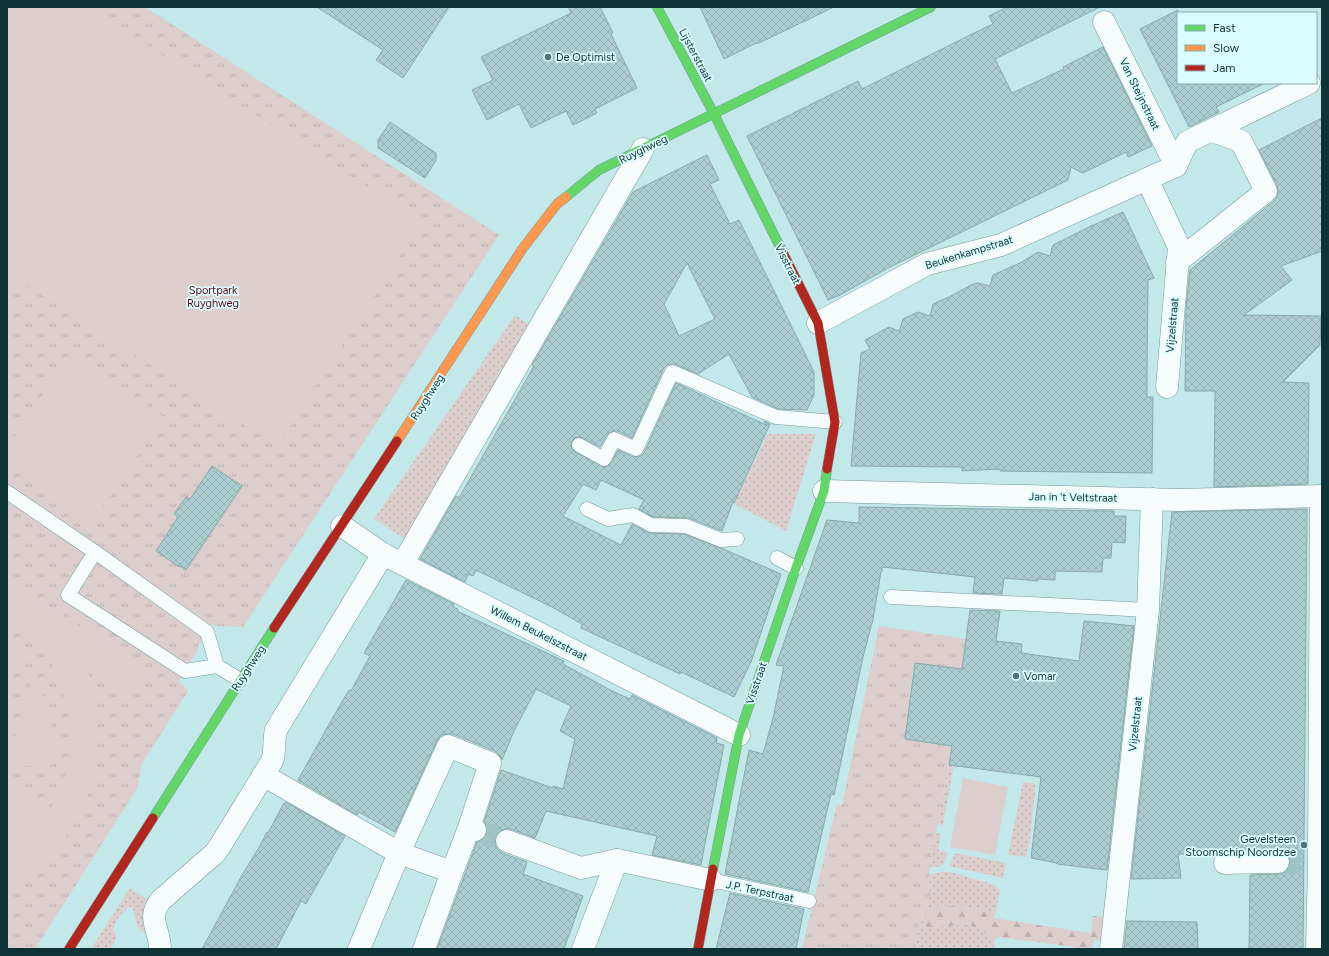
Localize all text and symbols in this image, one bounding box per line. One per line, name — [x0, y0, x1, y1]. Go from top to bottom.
legend — [1177, 12, 1317, 84]
text: Fast — [1213, 21, 1236, 35]
street label: Lijsterstraat — [676, 26, 715, 84]
text: Slow — [1213, 41, 1240, 55]
place label: De Optimist — [556, 51, 615, 64]
marker: De Optimist — [543, 52, 553, 62]
street label: Van Steijnstraat — [1116, 56, 1163, 132]
text: Jam — [1213, 61, 1236, 75]
street label: Ruyghweg — [617, 132, 670, 167]
street label: Beukenkampstraat — [924, 233, 1015, 272]
street label: Visstraat — [772, 242, 803, 287]
park label: Sportpark Ruyghweg — [187, 284, 239, 310]
street label: Vijzelstraat — [1164, 297, 1181, 353]
street label: Ruyghweg — [408, 372, 447, 423]
street label: Jan in 't Veltstraat — [1029, 490, 1117, 505]
street label: Willem Beukelszstraat — [488, 603, 590, 664]
street label: Ruyghweg — [229, 643, 268, 694]
street label: Visstraat — [743, 660, 770, 706]
place label: Vomar — [1024, 670, 1057, 683]
marker: Vomar — [1011, 671, 1021, 681]
street label: Vijzelstraat — [1126, 696, 1145, 752]
place label: Gevelsteen Stoomschip Noordzee — [1185, 833, 1296, 859]
marker: Gevelsteen Stoomschip Noordzee — [1299, 840, 1309, 850]
street label: J.P. Terpstraat — [725, 878, 795, 905]

